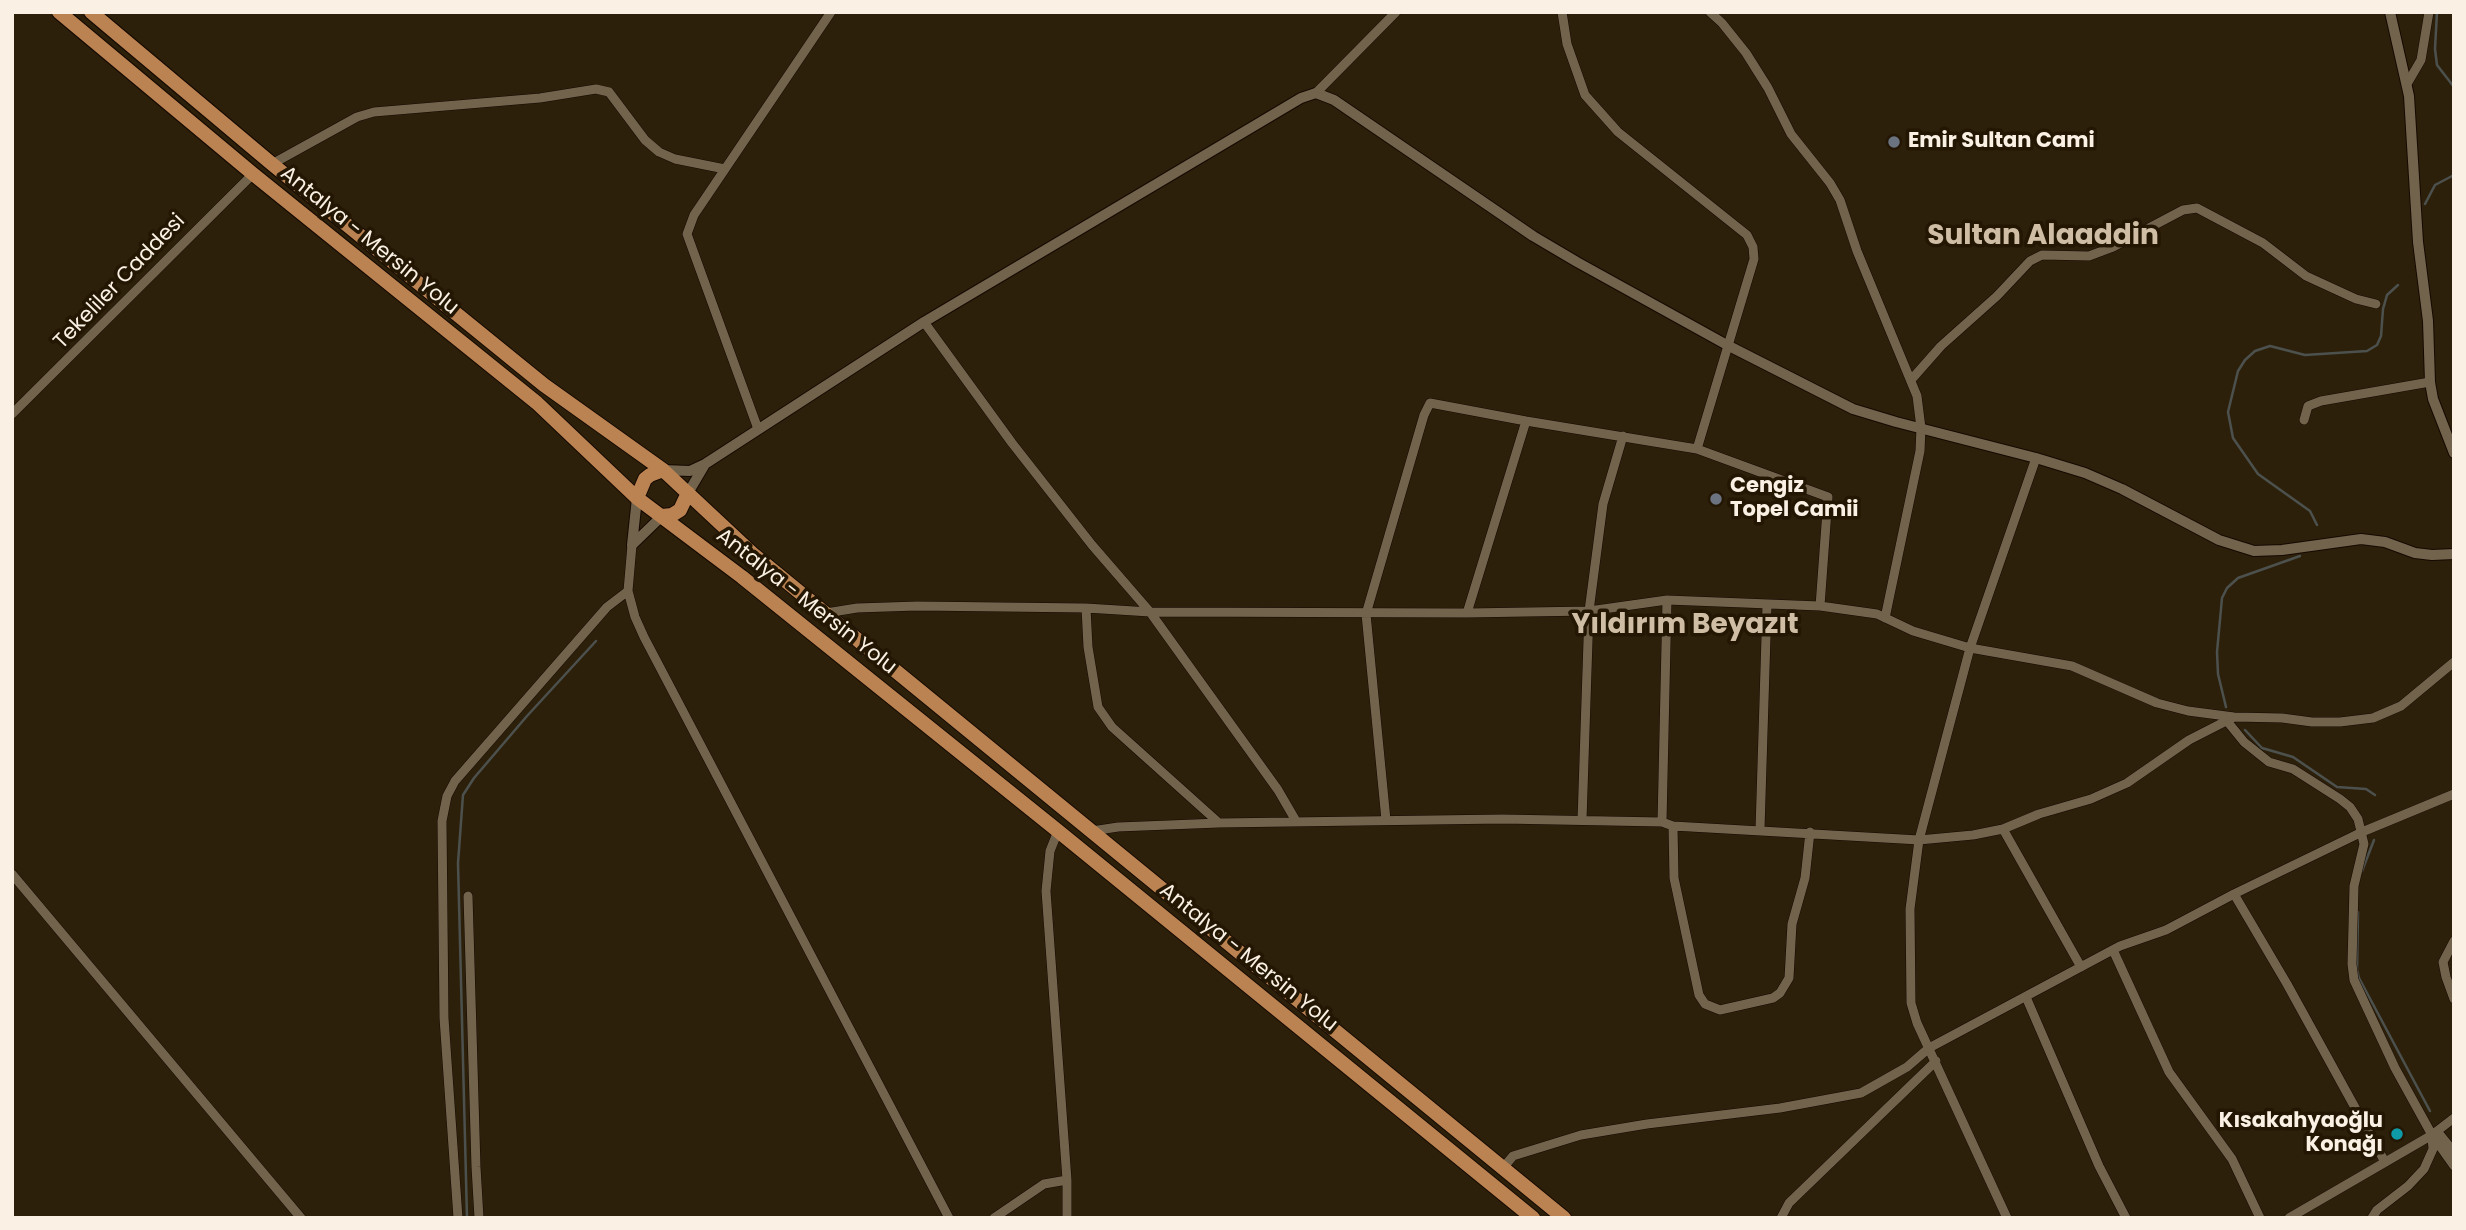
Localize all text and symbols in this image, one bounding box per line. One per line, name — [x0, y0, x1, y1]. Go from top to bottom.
place label: Emir Sultan Cami — [1908, 129, 2095, 155]
marker: Emir Sultan Cami — [1886, 134, 1902, 150]
street label: Antalya - Mersin Yolu — [275, 161, 463, 321]
street label: Tekeliler Caddesi — [49, 209, 191, 355]
district label: Sultan Alaaddin — [1927, 220, 2159, 254]
place label: Cengiz Topel Camii — [1730, 474, 1859, 524]
marker: Cengiz Topel Camii — [1708, 491, 1724, 507]
street label: Antalya - Mersin Yolu — [711, 524, 901, 680]
district label: Yıldırım Beyazıt — [1571, 609, 1799, 643]
street label: Antalya - Mersin Yolu — [1154, 878, 1342, 1038]
place label: Kısakahyaoğlu Konağı — [2219, 1109, 2383, 1159]
marker: Kısakahyaoğlu Konağı — [2389, 1126, 2405, 1142]

